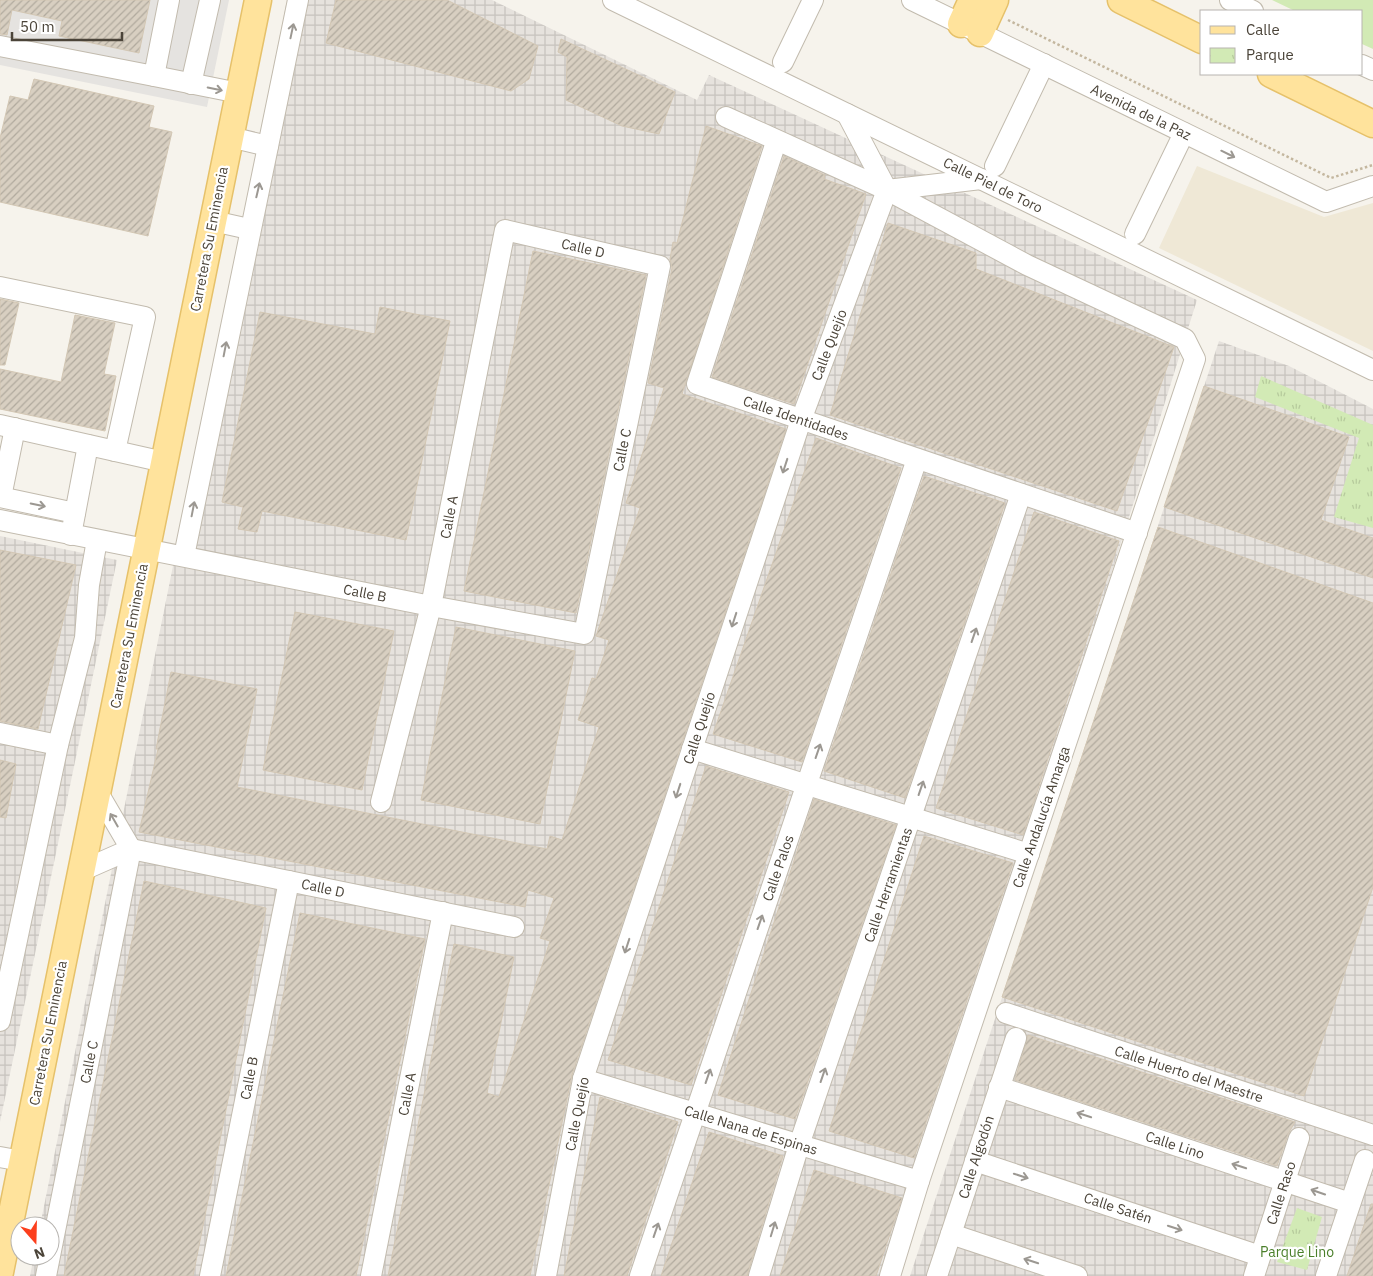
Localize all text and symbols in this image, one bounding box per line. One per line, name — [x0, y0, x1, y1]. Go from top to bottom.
scale bar — [12, 10, 122, 42]
legend — [1200, 10, 1363, 75]
text: 50 m — [20, 17, 55, 36]
text: Calle — [1246, 20, 1280, 39]
one-way arrow — [287, 23, 297, 39]
text: Parque — [1246, 45, 1294, 64]
street label: Avenida de la Paz — [1088, 80, 1195, 144]
one-way arrow — [206, 84, 222, 94]
one-way arrow — [1220, 150, 1235, 159]
street label: Calle Piel de Toro — [940, 153, 1046, 217]
street label: Carretera Su Eminencia — [186, 164, 232, 313]
one-way arrow — [254, 183, 263, 199]
street label: Calle D — [559, 234, 607, 262]
street label: Calle Quejío — [807, 307, 851, 383]
one-way arrow — [221, 342, 230, 358]
street label: Calle Identidades — [741, 391, 851, 445]
street label: Calle C — [609, 427, 635, 473]
one-way arrow — [780, 458, 790, 474]
street label: Calle A — [436, 494, 462, 540]
one-way arrow — [29, 501, 45, 510]
one-way arrow — [189, 501, 199, 517]
street label: Carretera Su Eminencia — [106, 561, 152, 710]
street label: Calle B — [342, 580, 388, 606]
one-way arrow — [729, 612, 739, 628]
one-way arrow — [969, 627, 979, 643]
street label: Calle Quejío — [679, 689, 719, 766]
street label: Calle Andalucía Amarga — [1008, 743, 1074, 890]
one-way arrow — [813, 744, 823, 760]
one-way arrow — [917, 781, 926, 797]
one-way arrow — [673, 783, 682, 799]
one-way arrow — [109, 813, 119, 827]
street label: Calle Herramientas — [860, 825, 916, 945]
street label: Calle Palos — [758, 832, 798, 904]
street label: Calle D — [300, 875, 346, 901]
one-way arrow — [756, 915, 765, 930]
one-way arrow — [622, 937, 631, 953]
street label: Carretera Su Eminencia — [25, 958, 71, 1107]
street label: Calle C — [76, 1039, 102, 1085]
street label: Calle Huerto del Maestre — [1112, 1041, 1266, 1107]
street label: Calle B — [236, 1055, 262, 1101]
one-way arrow — [819, 1067, 828, 1083]
one-way arrow — [704, 1069, 713, 1084]
street label: Calle A — [394, 1071, 420, 1117]
street label: Calle Quejío — [561, 1075, 593, 1153]
street label: Calle Nana de Espinas — [682, 1101, 820, 1159]
one-way arrow — [1077, 1110, 1093, 1119]
street label: Calle Algodón — [954, 1113, 998, 1201]
street label: Calle Lino — [1143, 1127, 1207, 1163]
street label: Calle Raso — [1262, 1159, 1300, 1227]
one-way arrow — [1231, 1161, 1247, 1170]
one-way arrow — [1013, 1172, 1029, 1182]
one-way arrow — [1310, 1187, 1326, 1197]
street label: Calle Satén — [1082, 1188, 1154, 1228]
north arrow — [10, 1216, 60, 1266]
one-way arrow — [769, 1222, 779, 1238]
one-way arrow — [652, 1223, 661, 1238]
one-way arrow — [1167, 1223, 1183, 1233]
text: N — [32, 1243, 47, 1263]
park label: Parque Lino — [1260, 1243, 1334, 1261]
one-way arrow — [1023, 1255, 1039, 1265]

